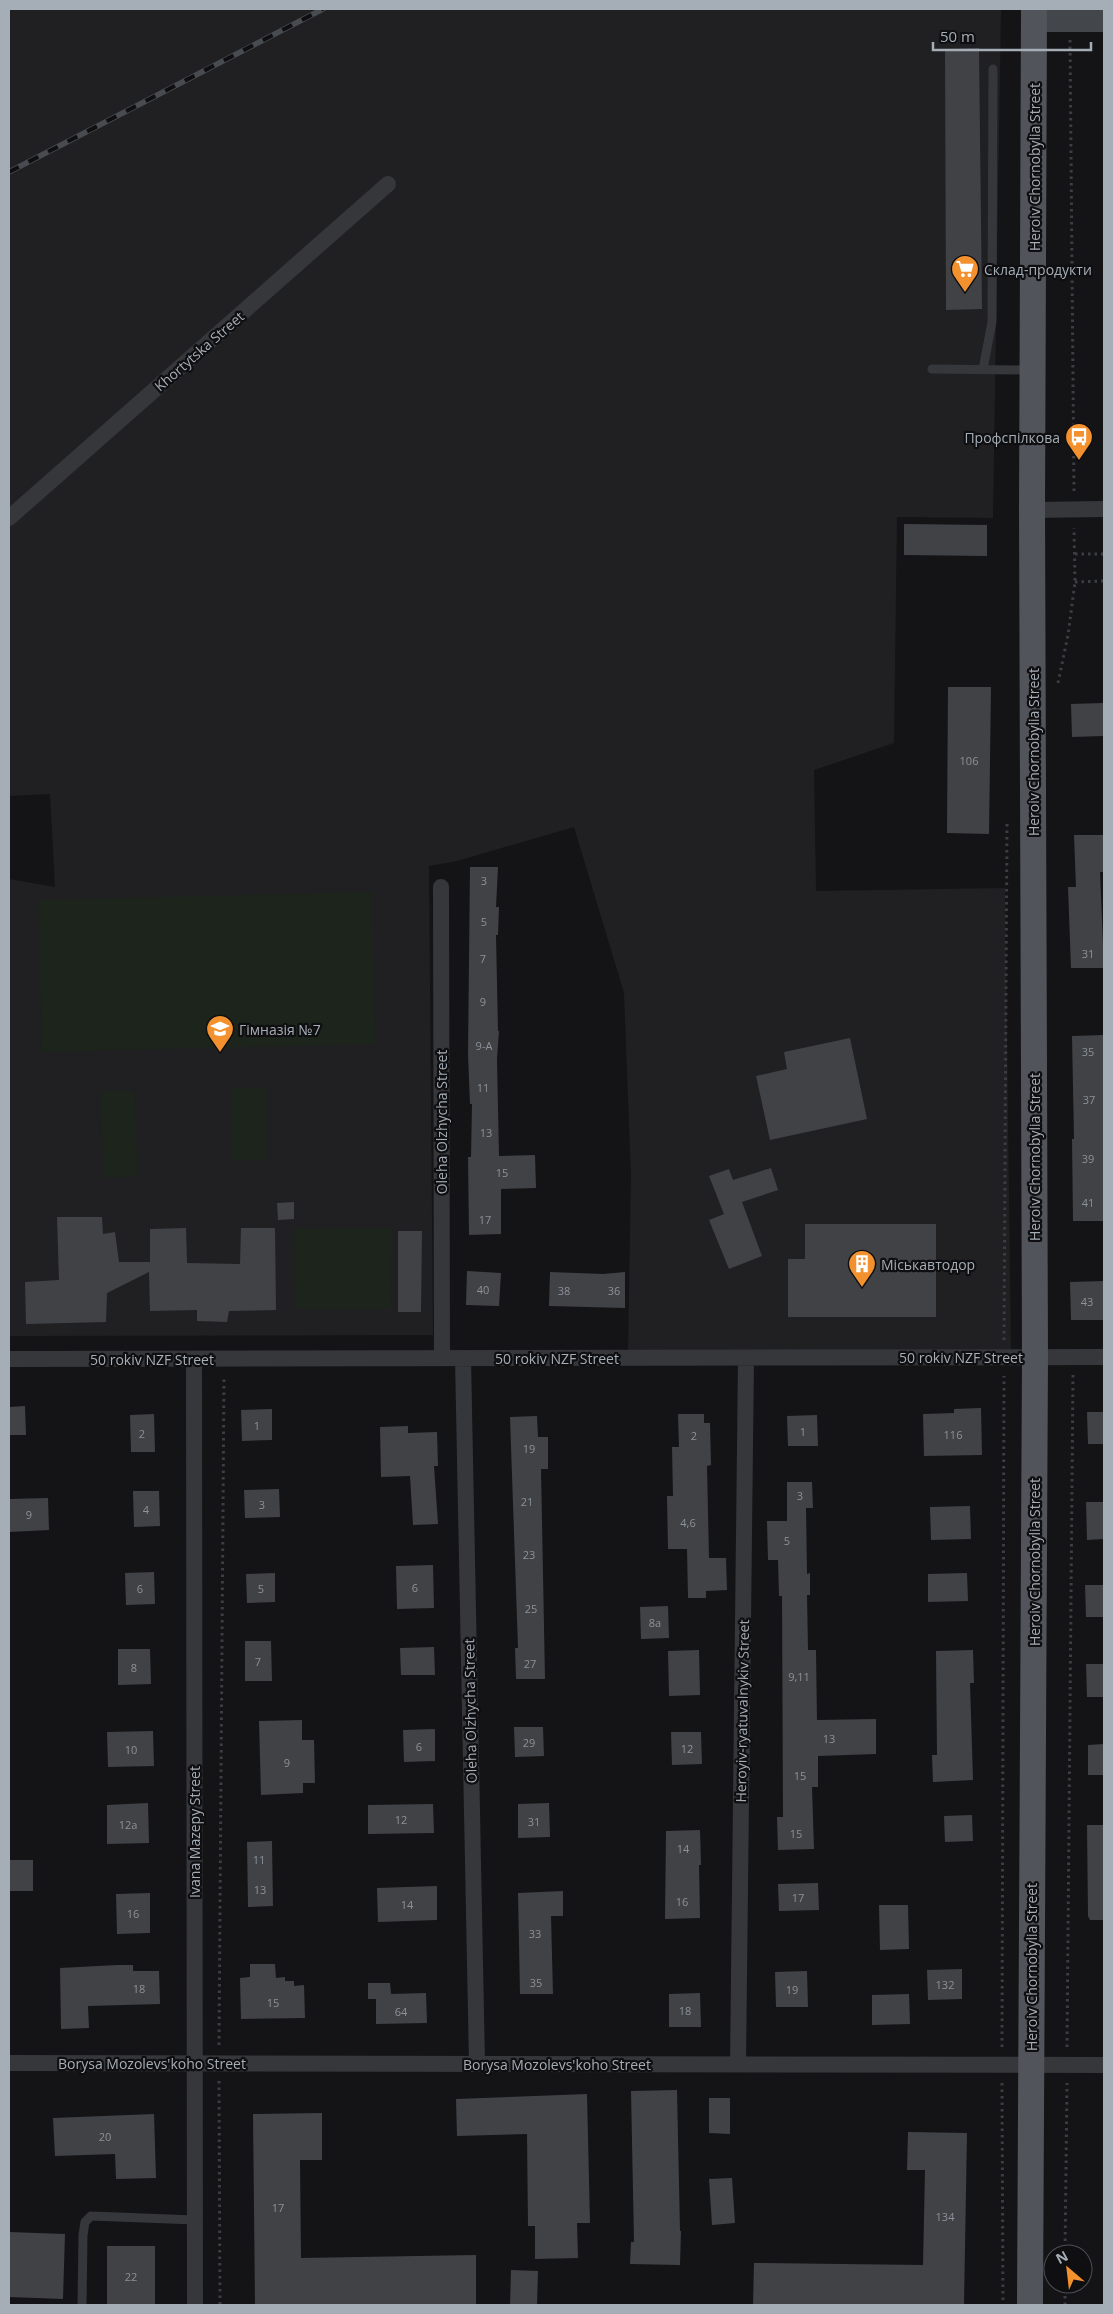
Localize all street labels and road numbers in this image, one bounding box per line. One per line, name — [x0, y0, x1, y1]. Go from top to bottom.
street label: Heroiv Chornobylia Street — [1025, 83, 1044, 251]
street label: Khortytska Street — [150, 307, 248, 395]
street label: Heroiv Chornobylia Street — [1024, 668, 1043, 836]
street label: Oleha Olzhycha Street — [432, 1050, 451, 1194]
street label: Heroiv Chornobylia Street — [1025, 1073, 1044, 1241]
street label: 50 rokiv NZF Street — [899, 1348, 1023, 1367]
street label: 50 rokiv NZF Street — [495, 1349, 619, 1368]
street label: 50 rokiv NZF Street — [90, 1350, 214, 1369]
street label: Heroiv Chornobylia Street — [1025, 1478, 1044, 1646]
street label: Heroyiv-ryatuvalnykiv Street — [731, 1619, 753, 1803]
street label: Oleha Olzhycha Street — [459, 1638, 481, 1783]
street label: Ivana Mazepy Street — [185, 1766, 204, 1898]
street label: Heroiv Chornobylia Street — [1022, 1883, 1041, 2051]
street label: Borysa Mozolevs'koho Street — [58, 2054, 246, 2073]
street label: Borysa Mozolevs'koho Street — [463, 2055, 651, 2074]

